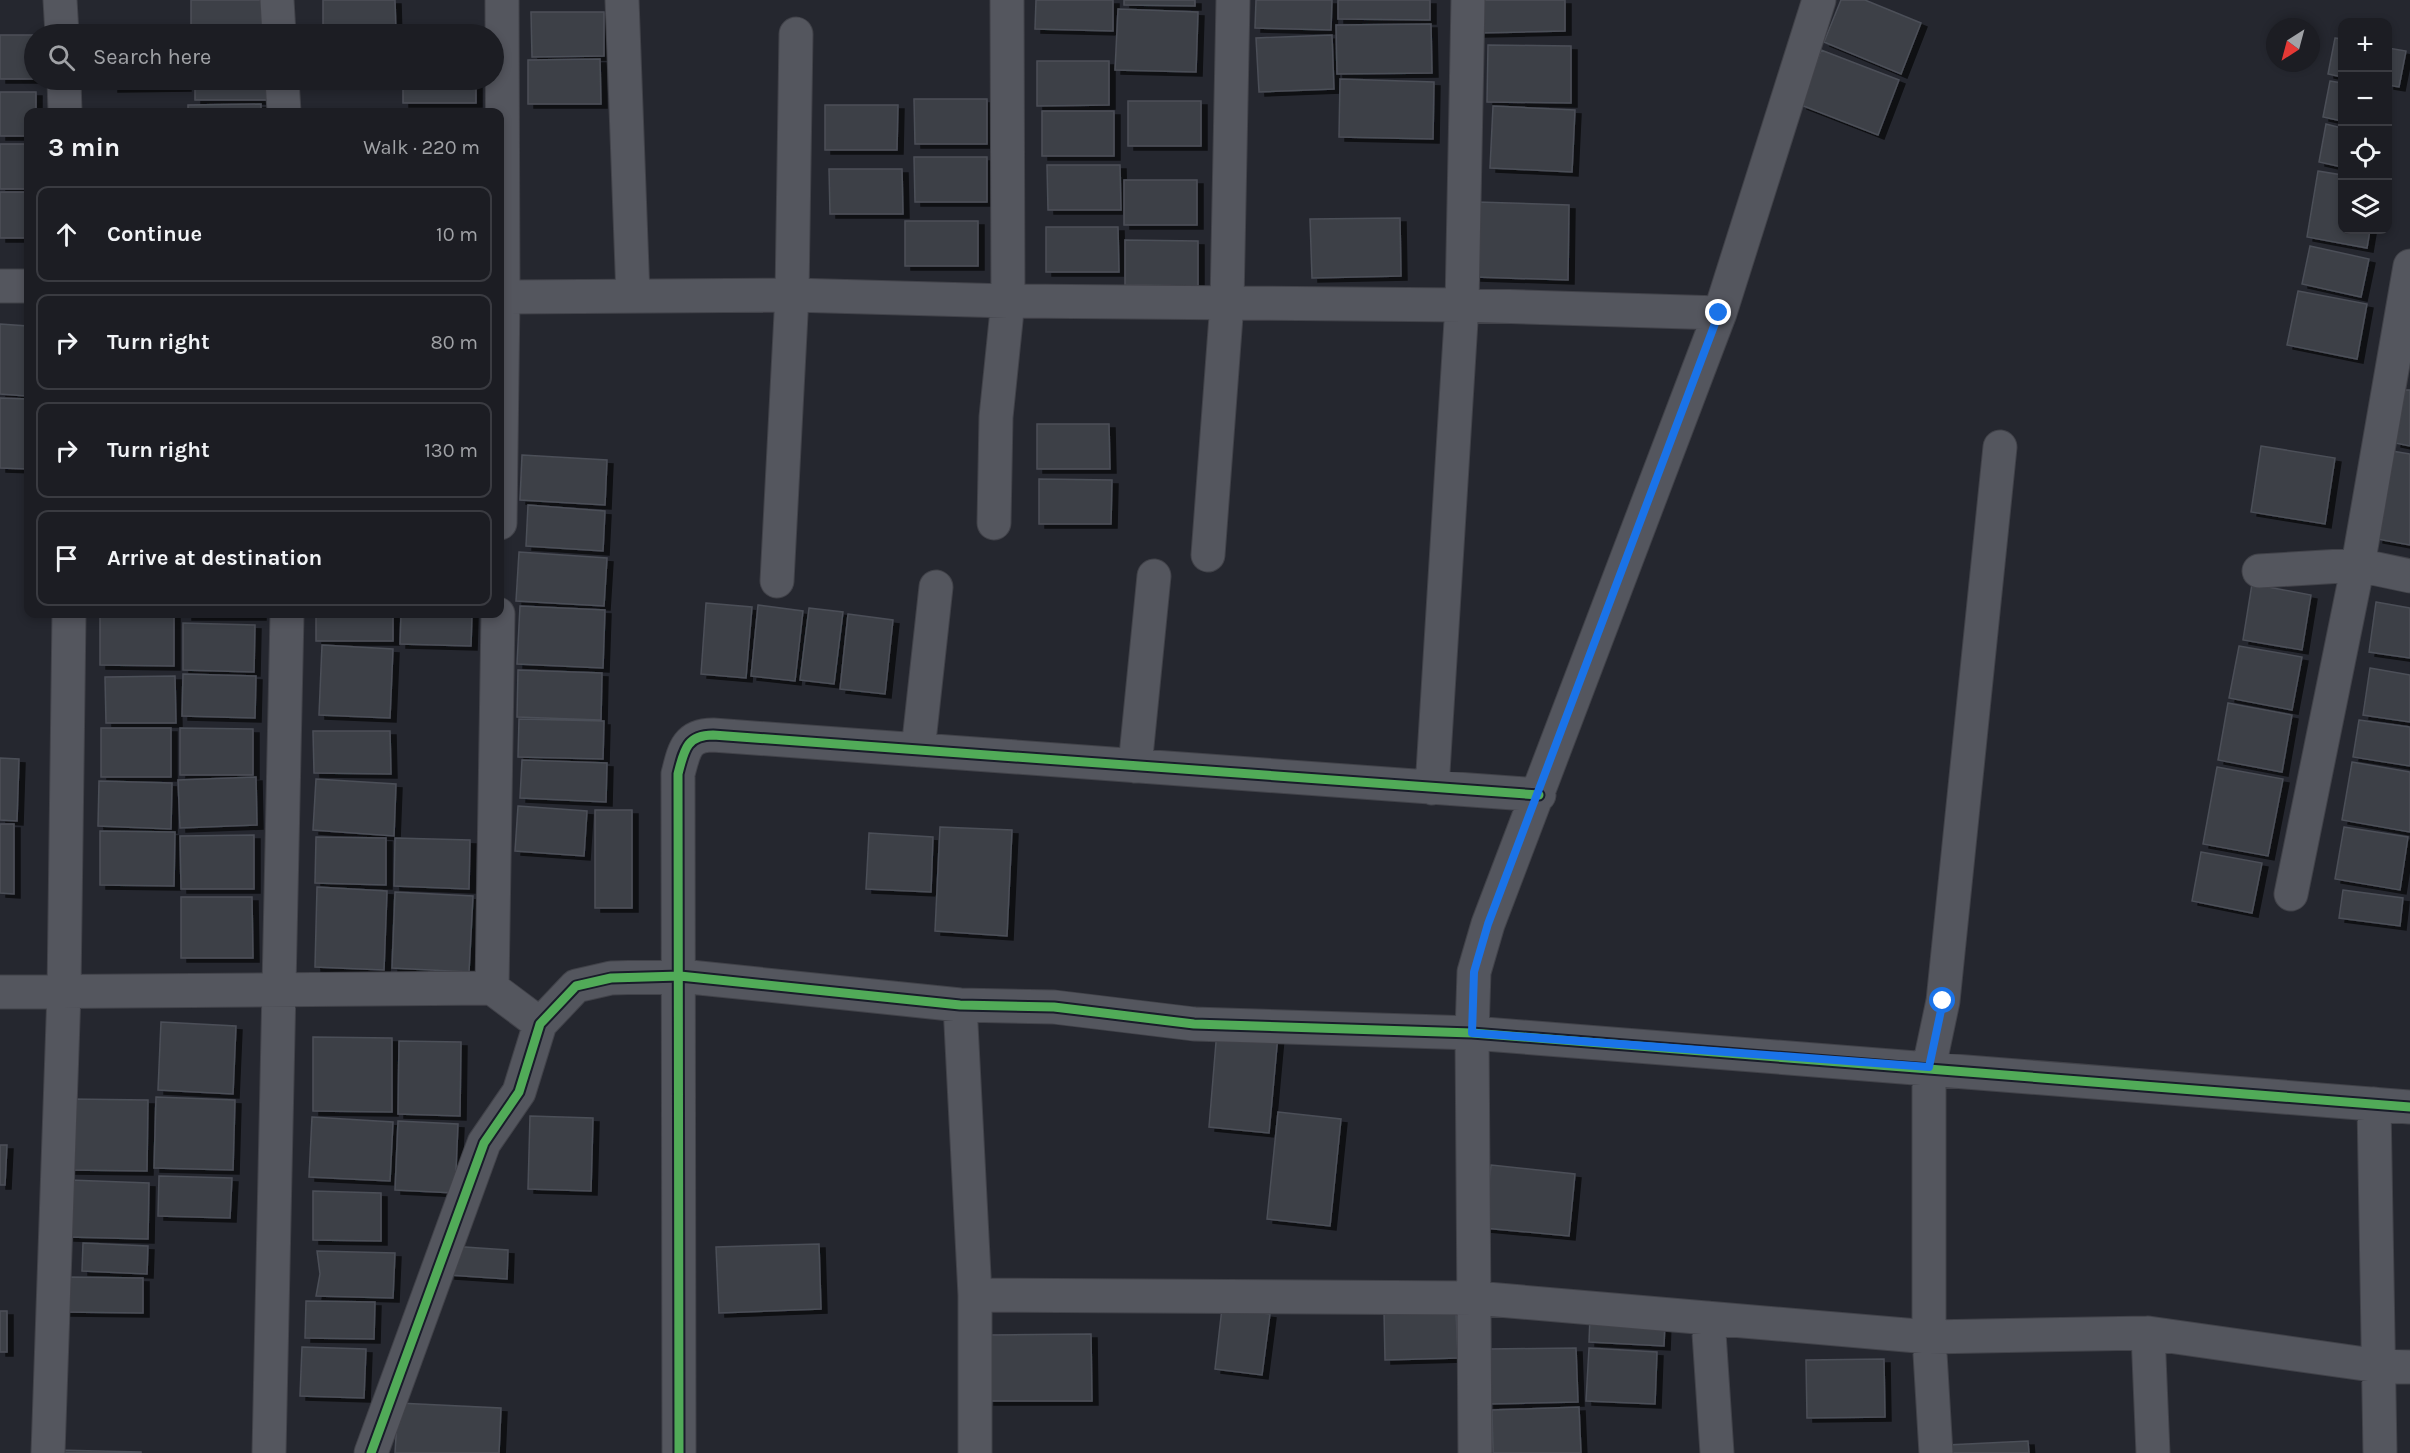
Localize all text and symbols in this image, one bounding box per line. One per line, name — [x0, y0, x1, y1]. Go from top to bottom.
north arrow — [2266, 18, 2320, 72]
map controls — [2338, 18, 2392, 234]
button: + — [2338, 18, 2392, 72]
search box — [24, 24, 504, 90]
icon: search — [45, 41, 78, 74]
text: Search here — [93, 44, 211, 70]
button: − — [2338, 72, 2392, 126]
button: locate — [2338, 126, 2392, 180]
text: 3 min — [48, 132, 120, 163]
text: Walk · 220 m — [363, 136, 480, 159]
button: layers — [2338, 180, 2392, 234]
icon: ahead — [50, 218, 83, 251]
text: Continue — [107, 221, 202, 247]
text: 10 m — [436, 223, 478, 246]
route end — [1705, 299, 1731, 325]
icon: right — [50, 326, 83, 359]
text: Turn right — [107, 329, 210, 355]
text: 80 m — [430, 331, 478, 354]
icon: right — [50, 434, 83, 467]
text: Turn right — [107, 437, 210, 463]
text: 130 m — [424, 439, 478, 462]
icon: arrive — [50, 542, 83, 575]
text: Arrive at destination — [107, 545, 322, 571]
route start — [1929, 987, 1955, 1013]

